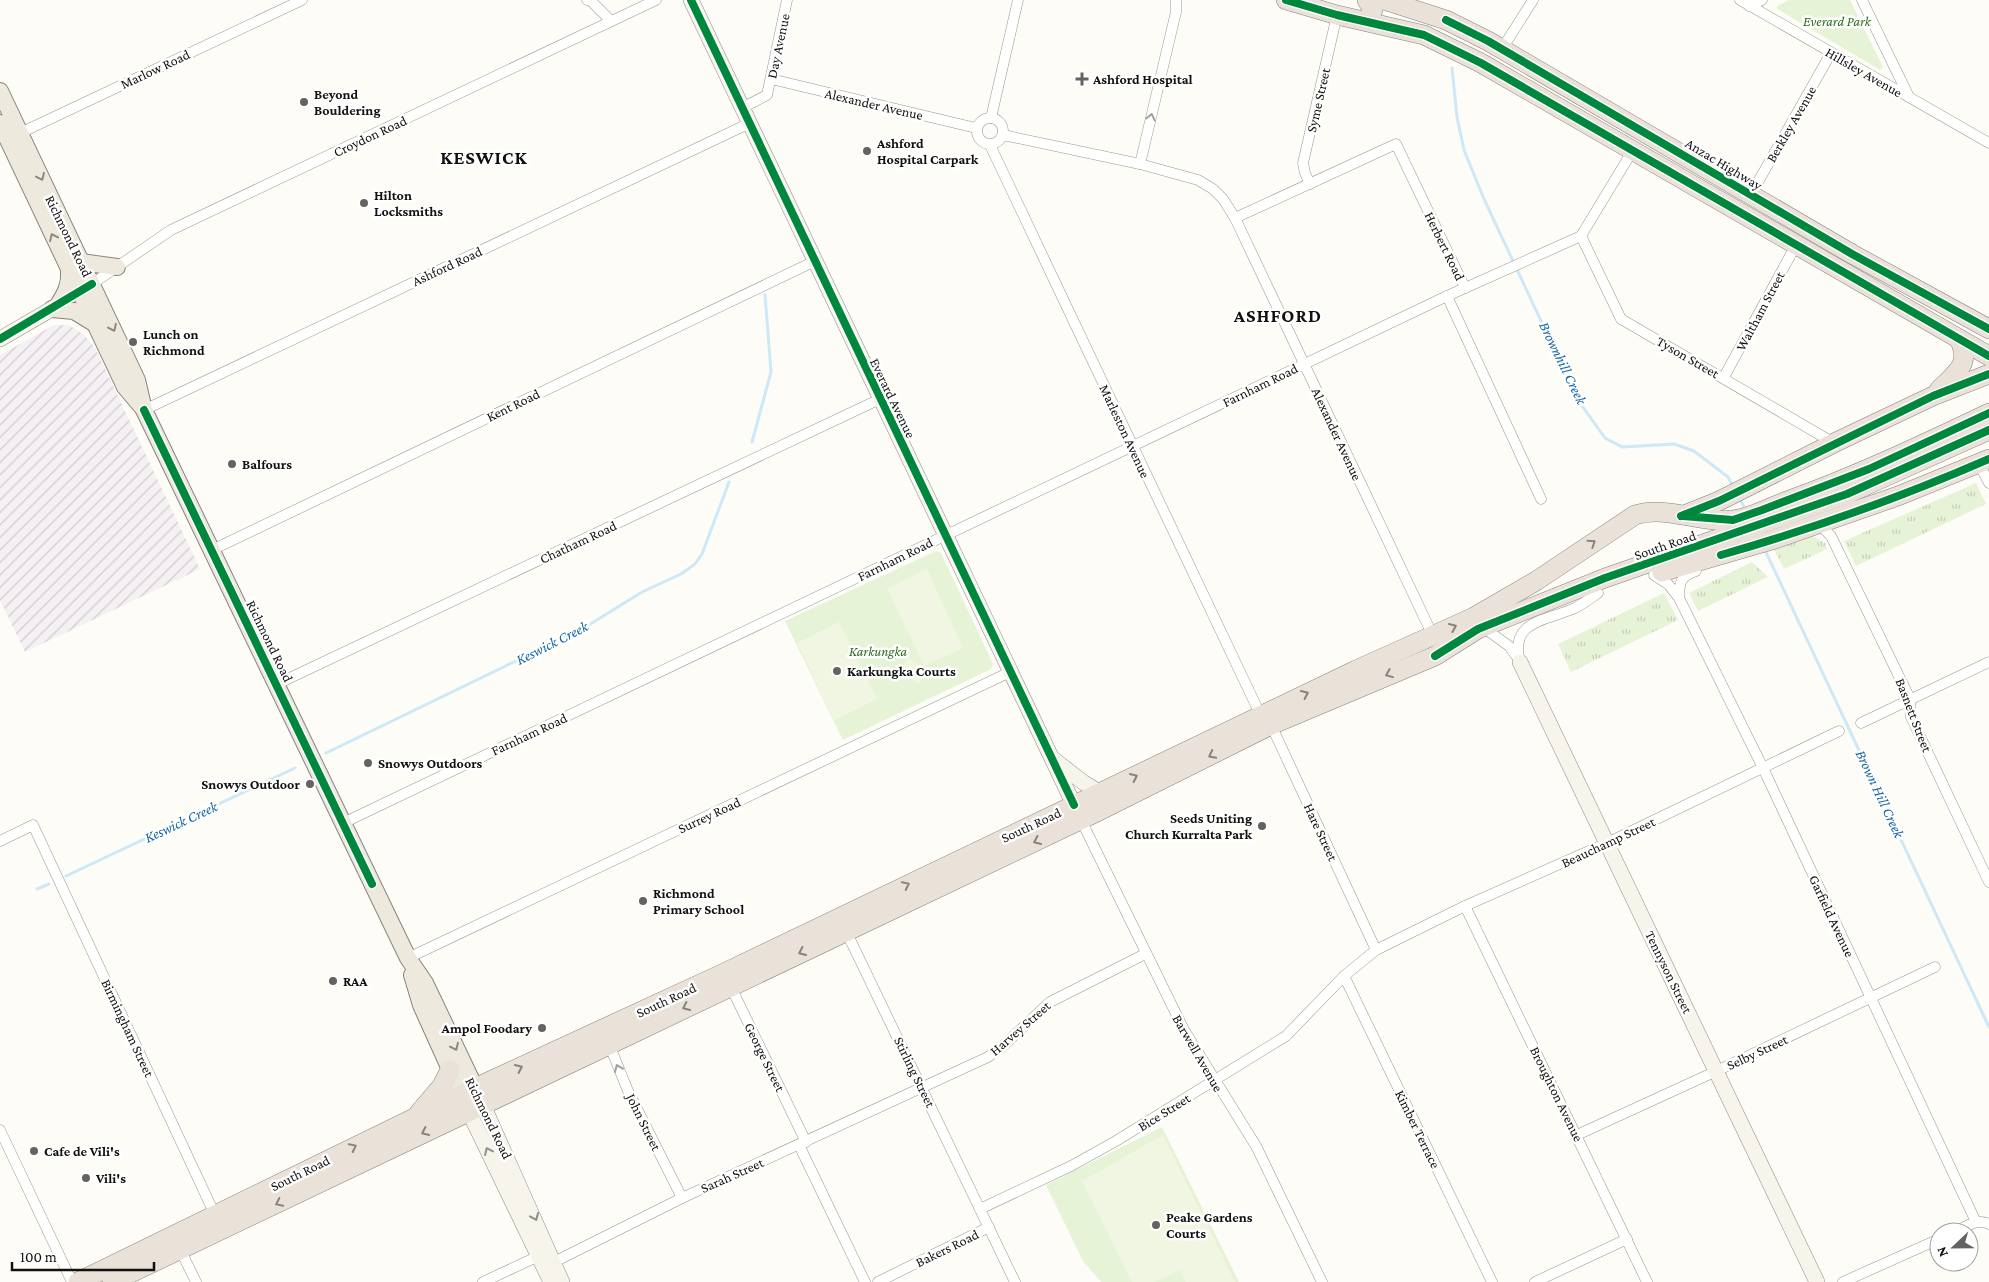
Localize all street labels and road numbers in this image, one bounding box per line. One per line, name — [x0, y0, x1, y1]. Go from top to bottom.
street label: Day Avenue — [763, 12, 793, 80]
street label: Hillsley Avenue — [1823, 44, 1905, 100]
street label: Marlow Road — [118, 46, 193, 92]
street label: Syme Street — [1303, 66, 1333, 134]
street label: Berkley Avenue — [1763, 83, 1819, 165]
street label: Alexander Avenue — [823, 85, 925, 123]
street label: Croydon Road — [331, 112, 410, 160]
street label: Anzac Highway — [1683, 135, 1766, 193]
street label: Richmond Road — [42, 193, 96, 280]
street label: Herbert Road — [1422, 209, 1469, 283]
street label: Ashford Road — [410, 243, 485, 289]
street label: Waltham Street — [1732, 268, 1788, 353]
street label: Tyson Street — [1654, 333, 1722, 381]
street label: Everard Avenue — [867, 355, 919, 441]
street label: Farnham Road — [1220, 360, 1301, 410]
street label: Marleston Avenue — [1096, 382, 1154, 480]
street label: Kent Road — [484, 385, 543, 425]
street label: Alexander Avenue — [1309, 385, 1365, 483]
street label: Chatham Road — [537, 517, 620, 567]
street label: South Road — [1632, 527, 1698, 563]
street label: Farnham Road — [855, 534, 936, 584]
street label: Richmond Road — [243, 598, 297, 685]
street label: Basnett Street — [1893, 676, 1936, 755]
street label: Farnham Road — [489, 709, 570, 759]
street label: Surrey Road — [675, 793, 743, 836]
street label: Hare Street — [1301, 801, 1341, 864]
street label: South Road — [999, 804, 1064, 846]
street label: Beauchamp Street — [1559, 813, 1658, 871]
street label: Garfield Avenue — [1806, 872, 1858, 960]
street label: Tennyson Street — [1642, 928, 1696, 1016]
street label: Birmingham Street — [98, 976, 158, 1080]
street label: South Road — [634, 979, 699, 1021]
street label: Harvey Street — [986, 997, 1054, 1059]
street label: Barwell Avenue — [1169, 1011, 1227, 1095]
street label: George Street — [741, 1020, 789, 1095]
street label: Selby Street — [1724, 1031, 1790, 1073]
street label: Stirling Street — [891, 1034, 939, 1110]
street label: Broughton Avenue — [1527, 1044, 1587, 1144]
street label: Richmond Road — [462, 1075, 516, 1162]
street label: Kimber Terrace — [1392, 1087, 1444, 1171]
street label: John Street — [622, 1089, 665, 1153]
street label: Bice Street — [1135, 1089, 1193, 1134]
street label: South Road — [268, 1151, 333, 1194]
street label: Sarah Street — [698, 1154, 766, 1196]
street label: Bakers Road — [913, 1226, 982, 1270]

